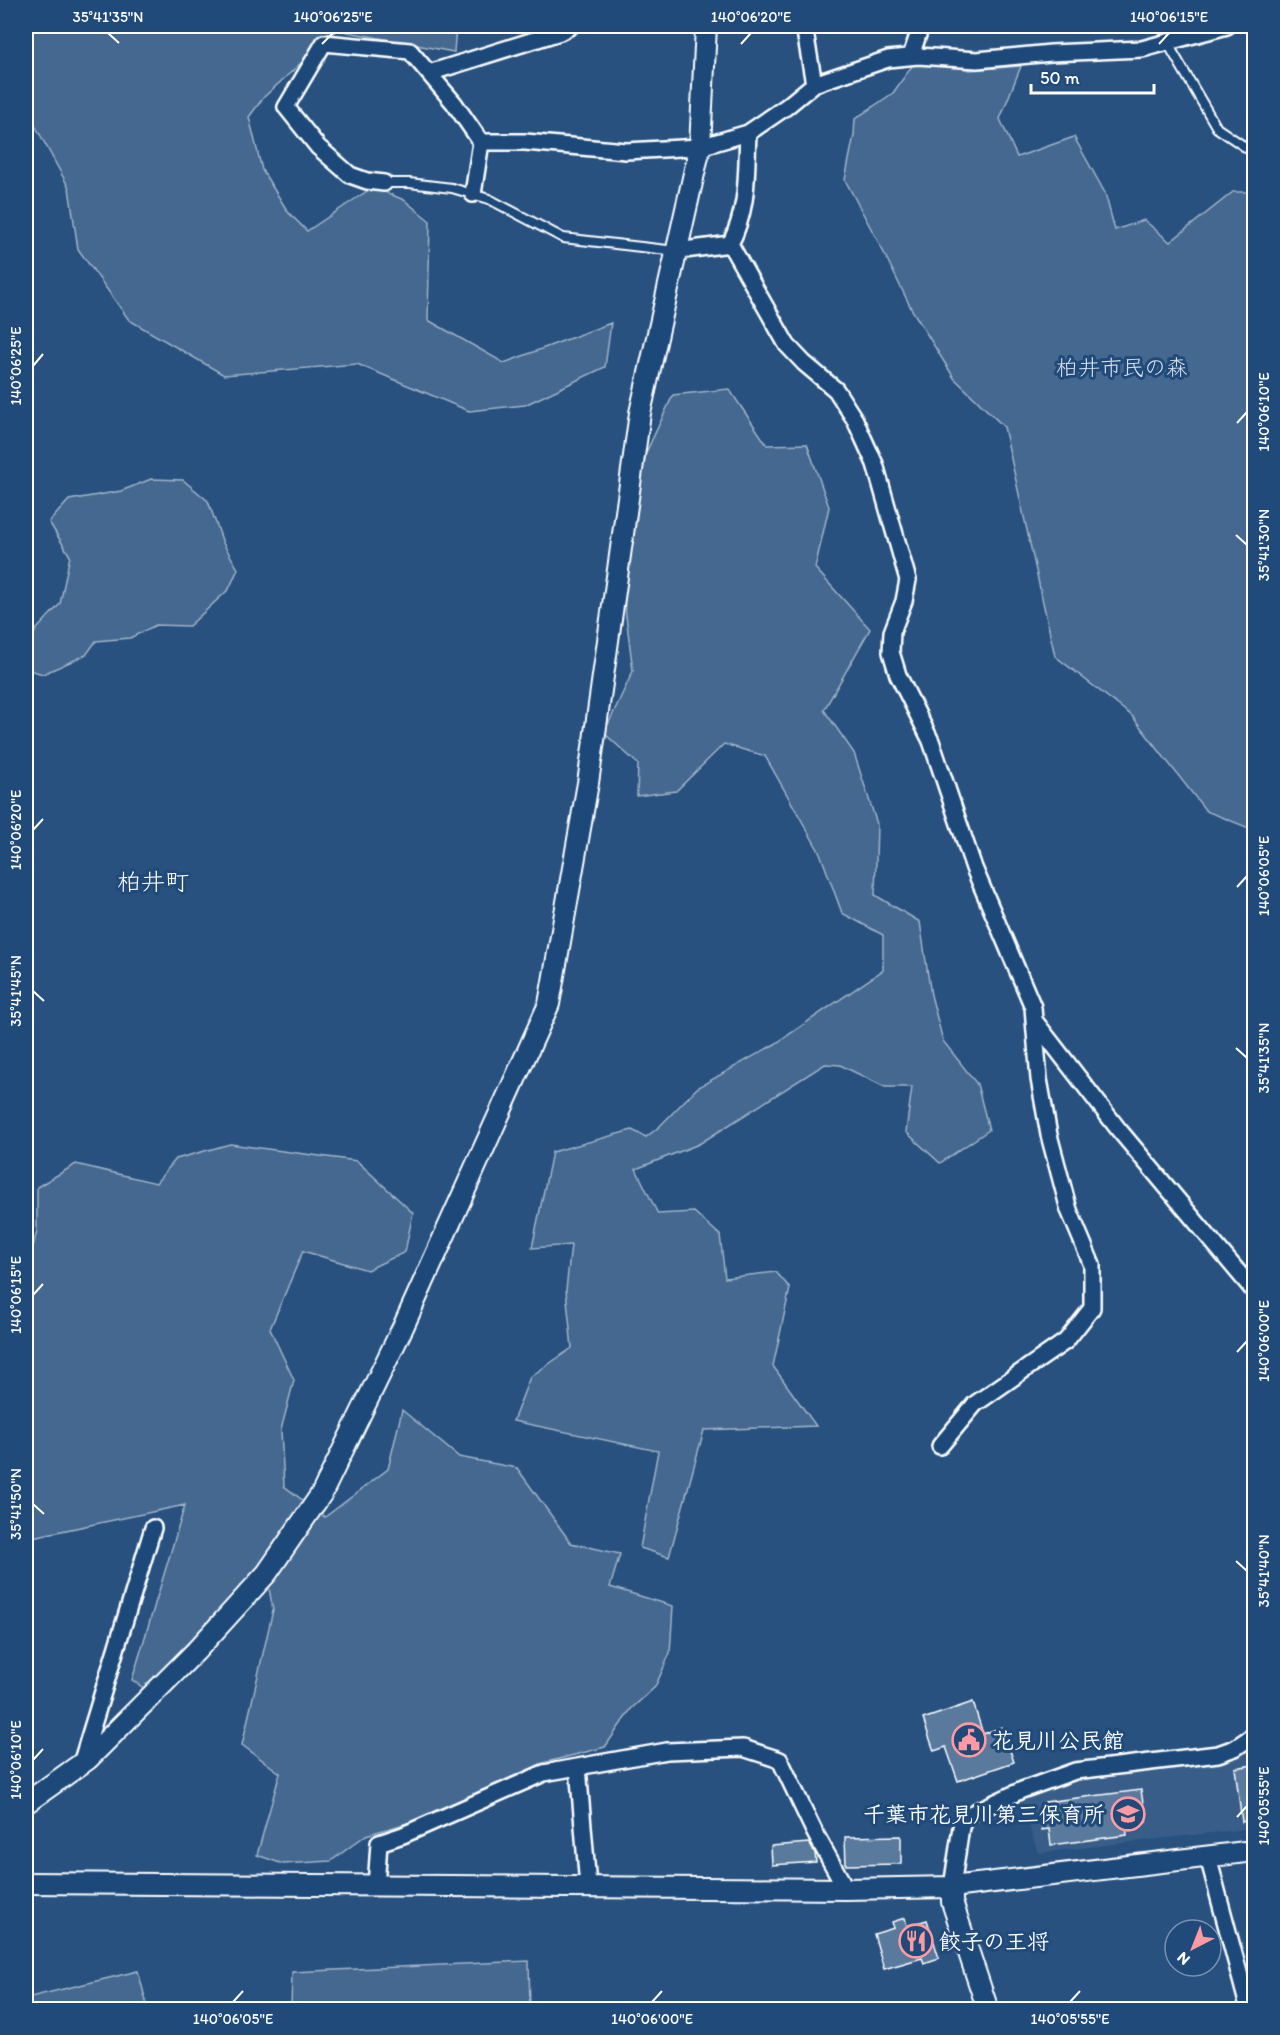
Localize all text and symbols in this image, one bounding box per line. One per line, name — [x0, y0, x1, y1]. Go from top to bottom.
text: 35°41'35"N — [73, 8, 143, 26]
text: 140°06'25"E — [293, 8, 373, 26]
text: 140°06'20"E — [711, 8, 791, 26]
text: 140°06'15"E — [1130, 8, 1208, 26]
scale bar — [1031, 57, 1154, 95]
text: 50 m — [1040, 67, 1080, 89]
text: 140°06'25"E — [7, 326, 25, 406]
park label: 柏井市民の森 — [1056, 354, 1188, 381]
text: 140°06'10"E — [1255, 372, 1273, 452]
text: 35°41'30"N — [1255, 509, 1273, 581]
text: 140°06'20"E — [7, 790, 25, 870]
text: 140°06'05"E — [1255, 836, 1273, 916]
district label: 柏井町 — [117, 867, 189, 896]
text: 35°41'45"N — [7, 955, 25, 1027]
text: 35°41'35"N — [1255, 1023, 1273, 1093]
text: 140°06'15"E — [7, 1256, 25, 1334]
text: 140°06'00"E — [1255, 1300, 1273, 1382]
text: 35°41'50"N — [7, 1468, 25, 1540]
text: 35°41'40"N — [1255, 1534, 1273, 1608]
text: 140°06'10"E — [7, 1720, 25, 1800]
public building icon: 花見川公民館 — [951, 1722, 987, 1758]
place label: 花見川公民館 — [992, 1727, 1124, 1754]
text: 140°05'55"E — [1255, 1766, 1273, 1846]
school or university icon: 千葉市花見川第三保育所 — [1110, 1796, 1146, 1832]
place label: 千葉市花見川第三保育所 — [863, 1801, 1105, 1828]
north arrow — [1163, 1918, 1223, 1978]
restaurant icon: 餃子の王将 — [898, 1923, 934, 1959]
place label: 餃子の王将 — [939, 1928, 1049, 1955]
text: N — [1173, 1948, 1194, 1969]
text: 140°06'05"E — [193, 2010, 273, 2028]
text: 140°06'00"E — [611, 2010, 693, 2028]
text: 140°05'55"E — [1030, 2010, 1110, 2028]

